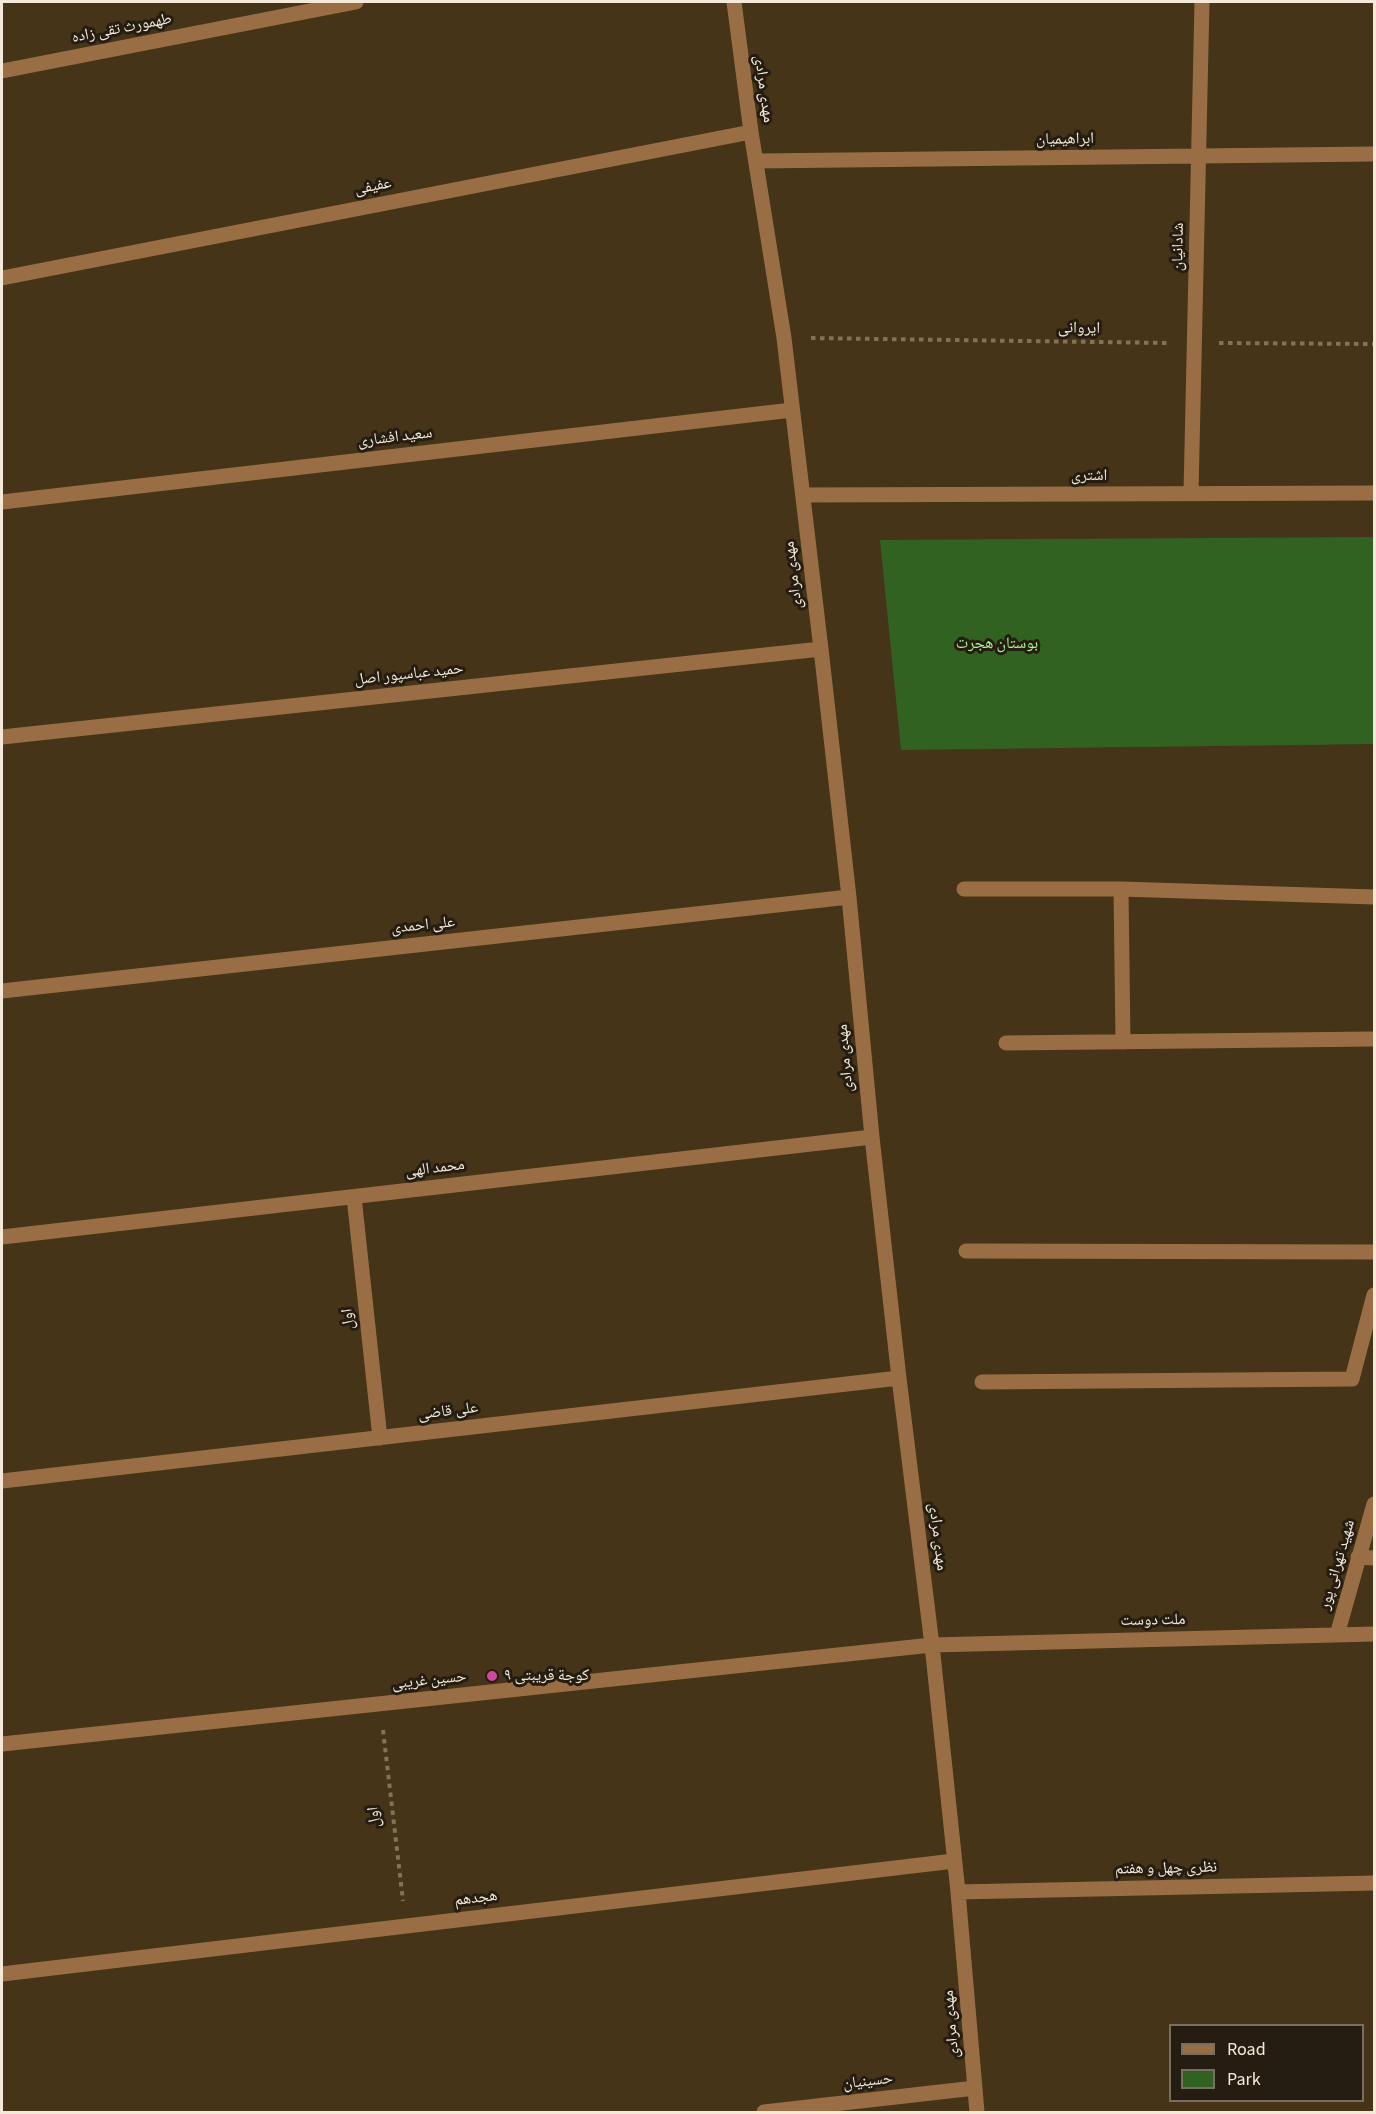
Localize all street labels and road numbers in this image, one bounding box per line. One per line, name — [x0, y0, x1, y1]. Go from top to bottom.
street label: طهمورث تقی زاده — [70, 10, 174, 48]
street label: مهدی مرادی — [749, 54, 777, 124]
street label: ابراهیمیان — [1036, 130, 1094, 150]
street label: عفیفی — [353, 174, 393, 200]
street label: شادانیان — [1169, 223, 1189, 271]
street label: ایروانی — [1058, 319, 1100, 339]
street label: سعید افشاری — [357, 424, 433, 452]
street label: اشتری — [1071, 466, 1107, 486]
street label: مهدی مرادی — [780, 540, 808, 610]
street label: حمید عباسپور اصل — [354, 660, 464, 690]
street label: علی احمدی — [390, 913, 456, 939]
street label: مهدی مرادی — [833, 1023, 859, 1093]
street label: محمد الهی — [404, 1156, 466, 1182]
street label: اول — [338, 1308, 360, 1330]
street label: علی قاضی — [417, 1399, 479, 1425]
street label: مهدی مرادی — [923, 1502, 951, 1572]
street label: شهید تهرانی پور — [1316, 1518, 1360, 1612]
street label: ملت دوست — [1120, 1611, 1186, 1631]
street label: حسین غریبی — [391, 1668, 467, 1694]
street label: اول — [364, 1805, 386, 1829]
street label: نظری چهل و هفتم — [1115, 1859, 1217, 1879]
street label: هجدهم — [454, 1887, 498, 1911]
street label: مهدی مرادی — [939, 1989, 965, 2059]
street label: حسینیان — [842, 2069, 894, 2095]

